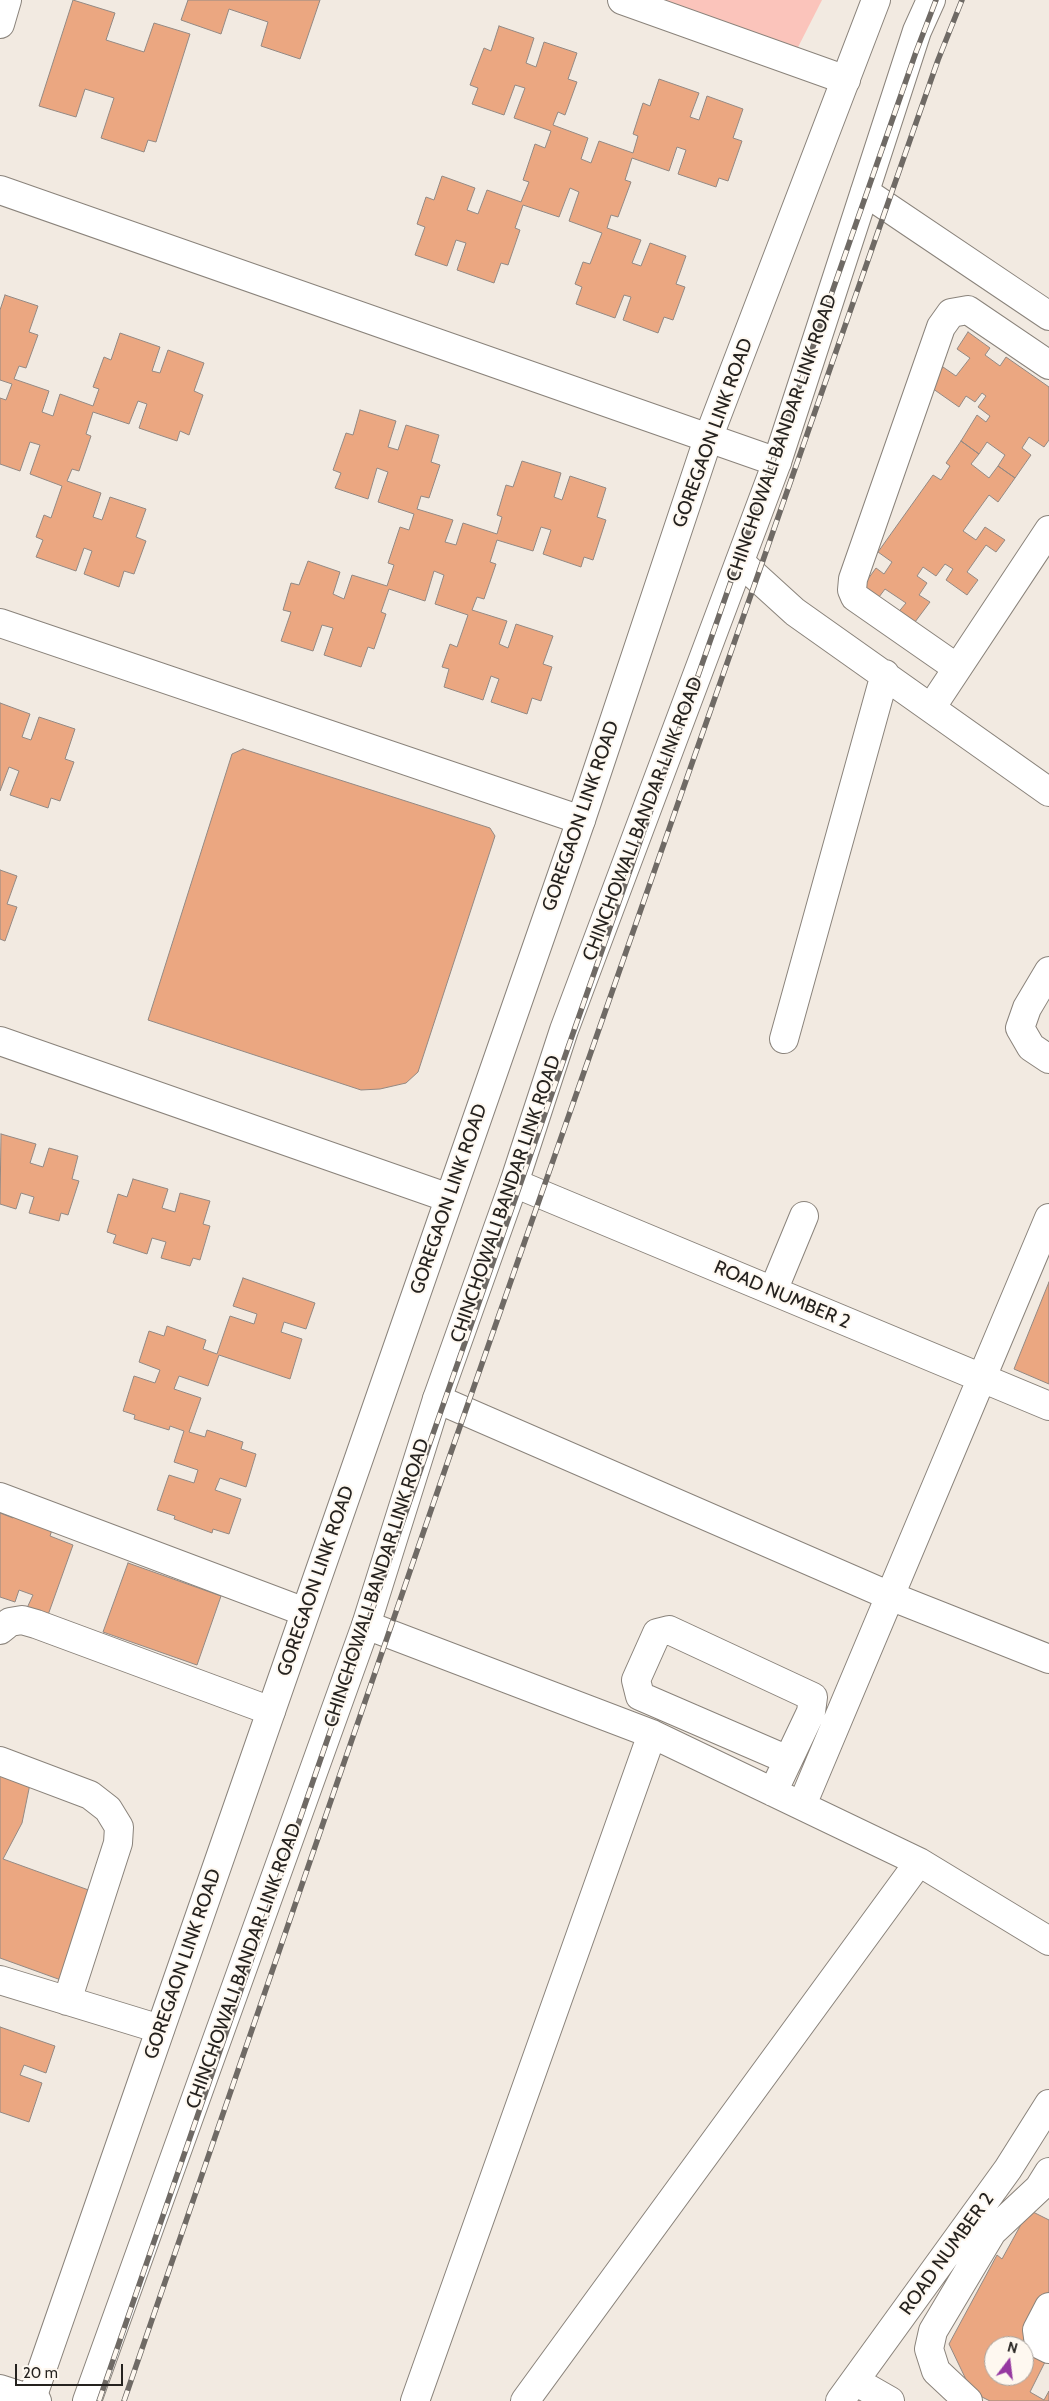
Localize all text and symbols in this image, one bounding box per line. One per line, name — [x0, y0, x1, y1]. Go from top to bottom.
street label: CHINCHOWALI BANDAR LINK ROAD — [722, 291, 842, 585]
street label: GOREGAON LINK ROAD — [668, 335, 758, 531]
street label: CHINCHOWALI BANDAR LINK ROAD — [578, 674, 708, 964]
street label: GOREGAON LINK ROAD — [538, 718, 624, 914]
street label: CHINCHOWALI BANDAR LINK ROAD — [446, 1052, 566, 1346]
street label: GOREGAON LINK ROAD — [406, 1101, 492, 1297]
street label: ROAD NUMBER 2 — [711, 1256, 853, 1334]
street label: CHINCHOWALI BANDAR LINK ROAD — [319, 1436, 435, 1730]
street label: GOREGAON LINK ROAD — [273, 1483, 359, 1679]
street label: CHINCHOWALI BANDAR LINK ROAD — [182, 1820, 306, 2112]
street label: GOREGAON LINK ROAD — [140, 1866, 226, 2062]
street label: ROAD NUMBER 2 — [895, 2188, 999, 2320]
north arrow — [984, 2336, 1034, 2386]
text: N — [1006, 2338, 1020, 2357]
scale bar — [18, 2354, 125, 2386]
text: 20 m — [23, 2364, 58, 2382]

